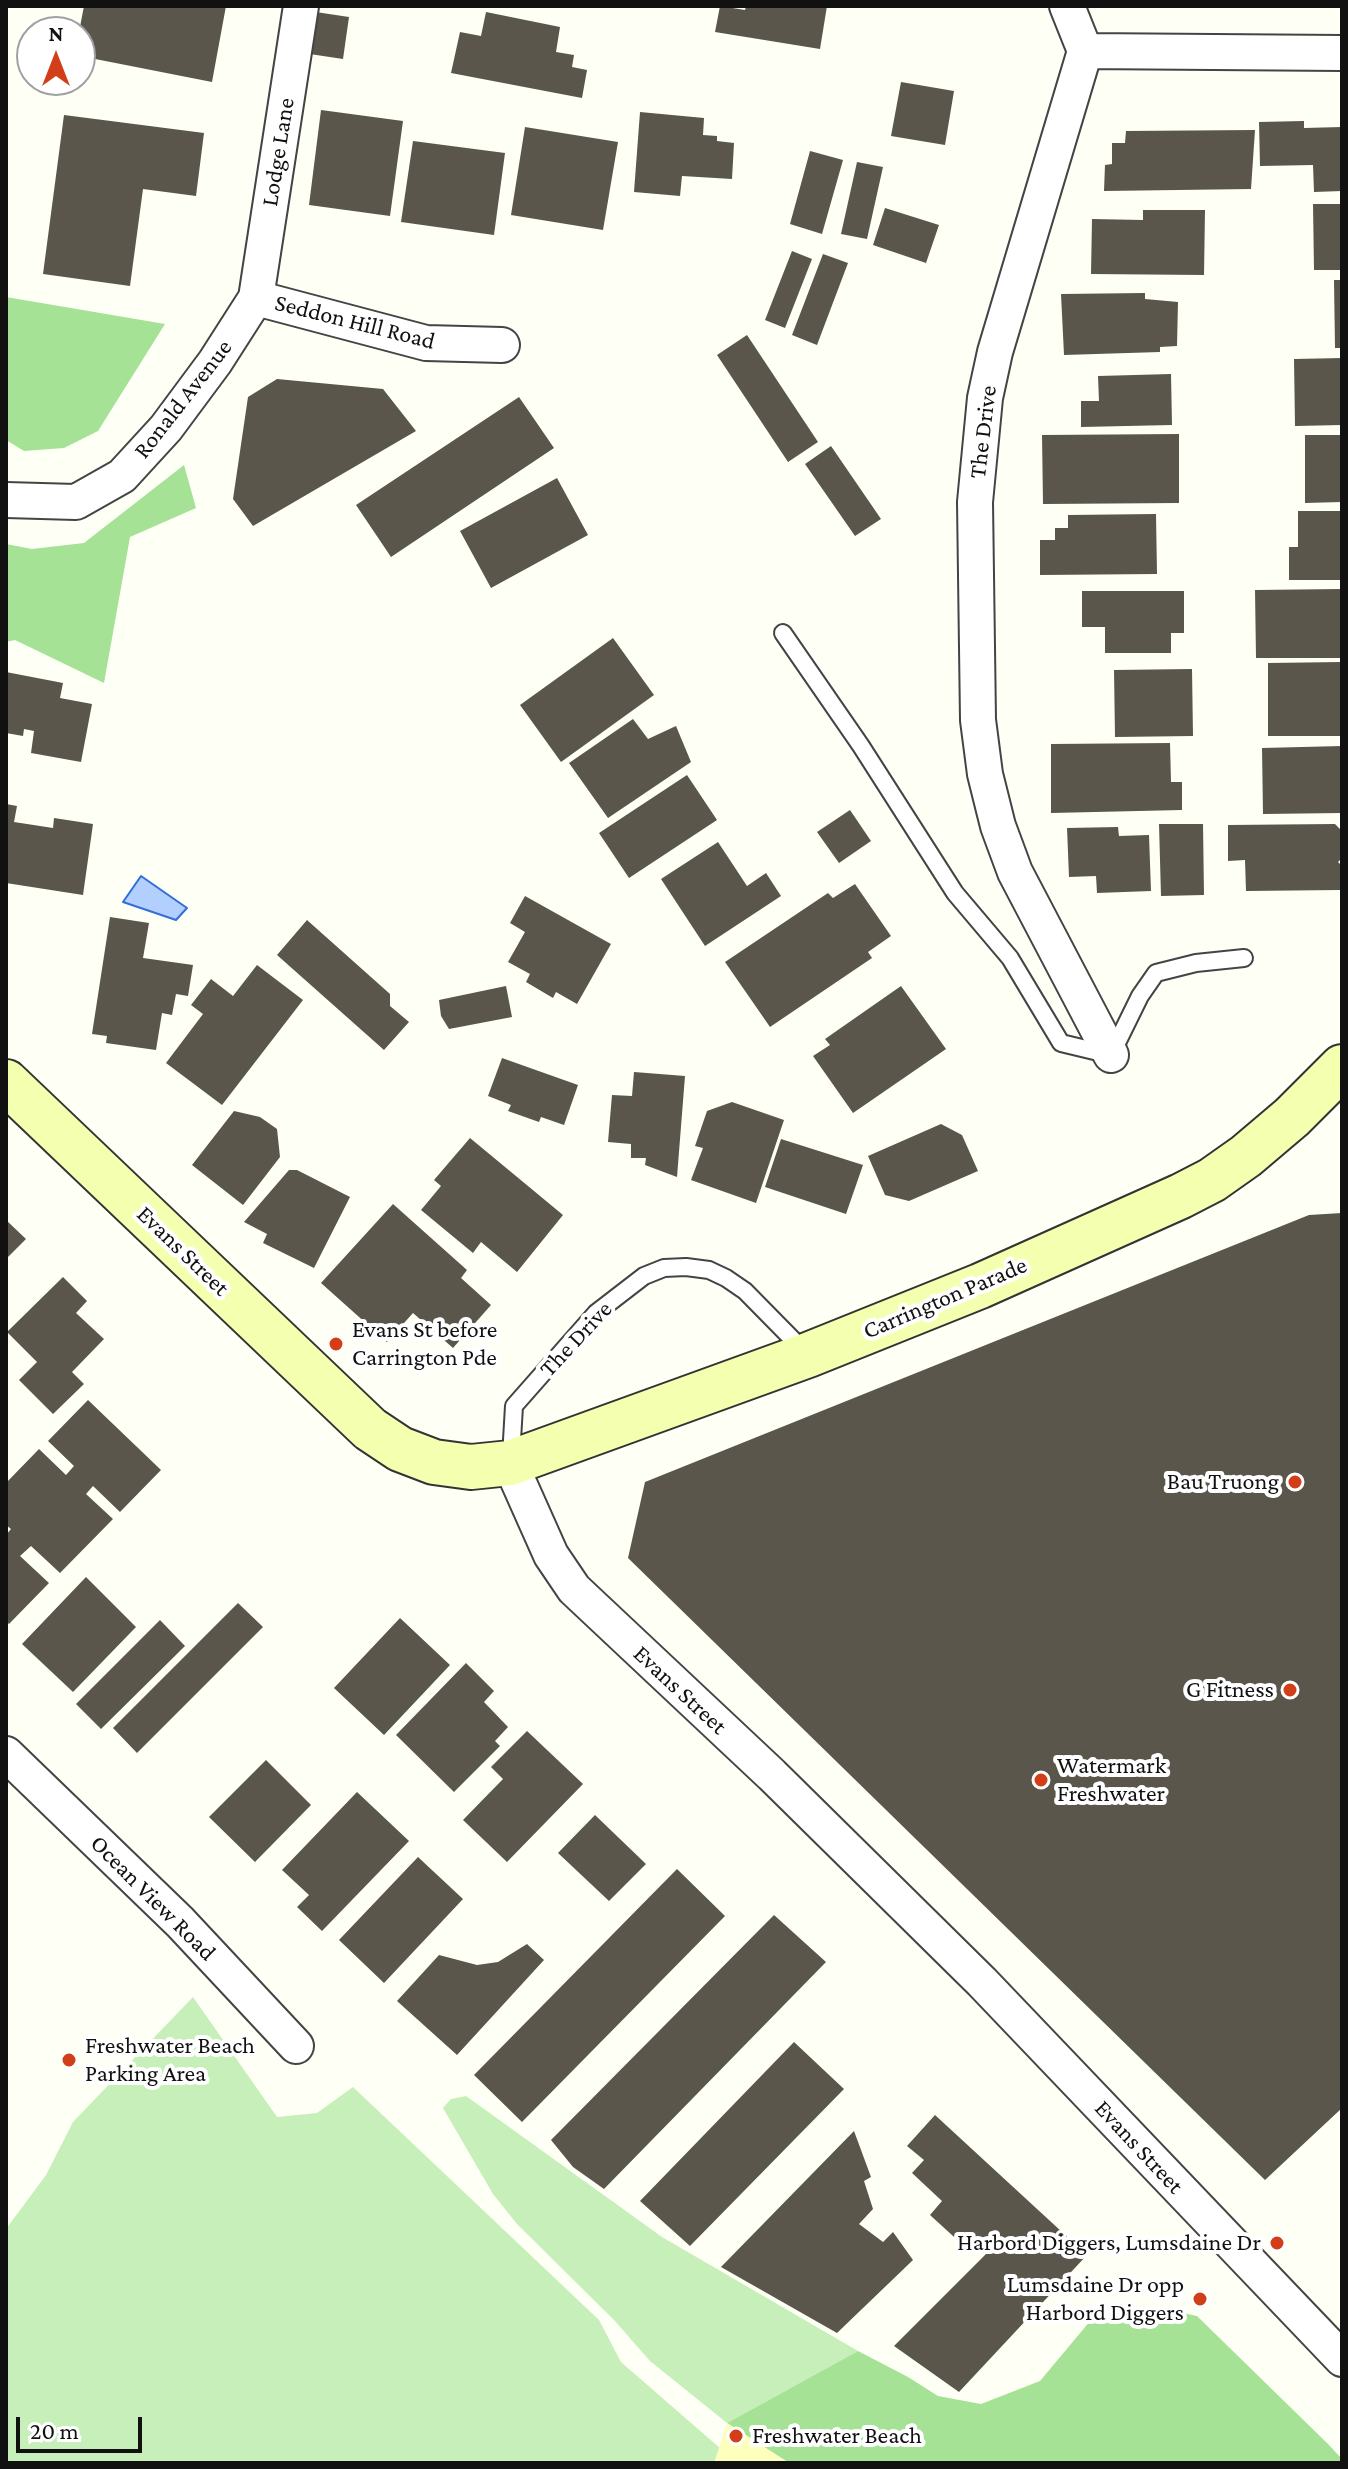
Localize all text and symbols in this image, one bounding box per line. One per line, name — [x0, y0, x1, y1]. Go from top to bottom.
north arrow — [16, 16, 96, 96]
text: N — [49, 21, 64, 46]
street label: Lodge Lane — [255, 96, 301, 208]
street label: Seddon Hill Road — [272, 288, 438, 356]
street label: Ronald Avenue — [128, 334, 238, 464]
street label: The Drive — [963, 384, 1003, 480]
street label: Evans Street — [131, 1200, 235, 1302]
street label: Carrington Parade — [859, 1251, 1031, 1345]
street label: The Drive — [534, 1295, 618, 1383]
place label: Evans St before Carrington Pde — [352, 1316, 497, 1372]
marker: Evans St before Carrington Pde — [327, 1335, 345, 1353]
place label: Bau Truong — [1167, 1468, 1279, 1496]
marker: Bau Truong — [1286, 1473, 1304, 1491]
street label: Evans Street — [627, 1639, 733, 1741]
place label: G Fitness — [1186, 1676, 1274, 1704]
marker: G Fitness — [1281, 1681, 1299, 1699]
place label: Watermark Freshwater — [1057, 1752, 1166, 1808]
marker: Watermark Freshwater — [1032, 1771, 1050, 1789]
street label: Ocean View Road — [84, 1829, 222, 1967]
place label: Freshwater Beach Parking Area — [85, 2032, 255, 2088]
marker: Freshwater Beach Parking Area — [60, 2051, 78, 2069]
street label: Evans Street — [1088, 2094, 1190, 2200]
place label: Harbord Diggers, Lumsdaine Dr — [957, 2229, 1261, 2257]
marker: Harbord Diggers, Lumsdaine Dr — [1268, 2234, 1286, 2252]
place label: Lumsdaine Dr opp Harbord Diggers — [1007, 2271, 1184, 2327]
marker: Lumsdaine Dr opp Harbord Diggers — [1191, 2290, 1209, 2308]
scale bar — [20, 2401, 146, 2451]
text: 20 m — [30, 2417, 79, 2444]
place label: Freshwater Beach — [752, 2422, 922, 2450]
marker: Freshwater Beach — [727, 2427, 745, 2445]

